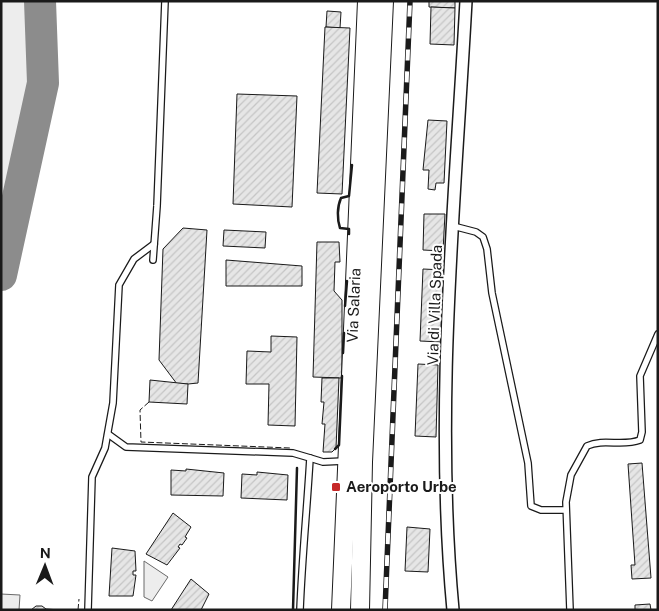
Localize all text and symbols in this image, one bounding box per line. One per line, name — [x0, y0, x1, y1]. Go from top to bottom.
street label: Via di Villa Spada — [424, 244, 445, 366]
street label: Via Salaria — [343, 268, 364, 343]
place label: Aeroporto Urbe — [346, 478, 457, 495]
marker: Aeroporto Urbe — [330, 481, 342, 493]
north arrow — [20, 541, 70, 591]
text: N — [40, 545, 51, 561]

